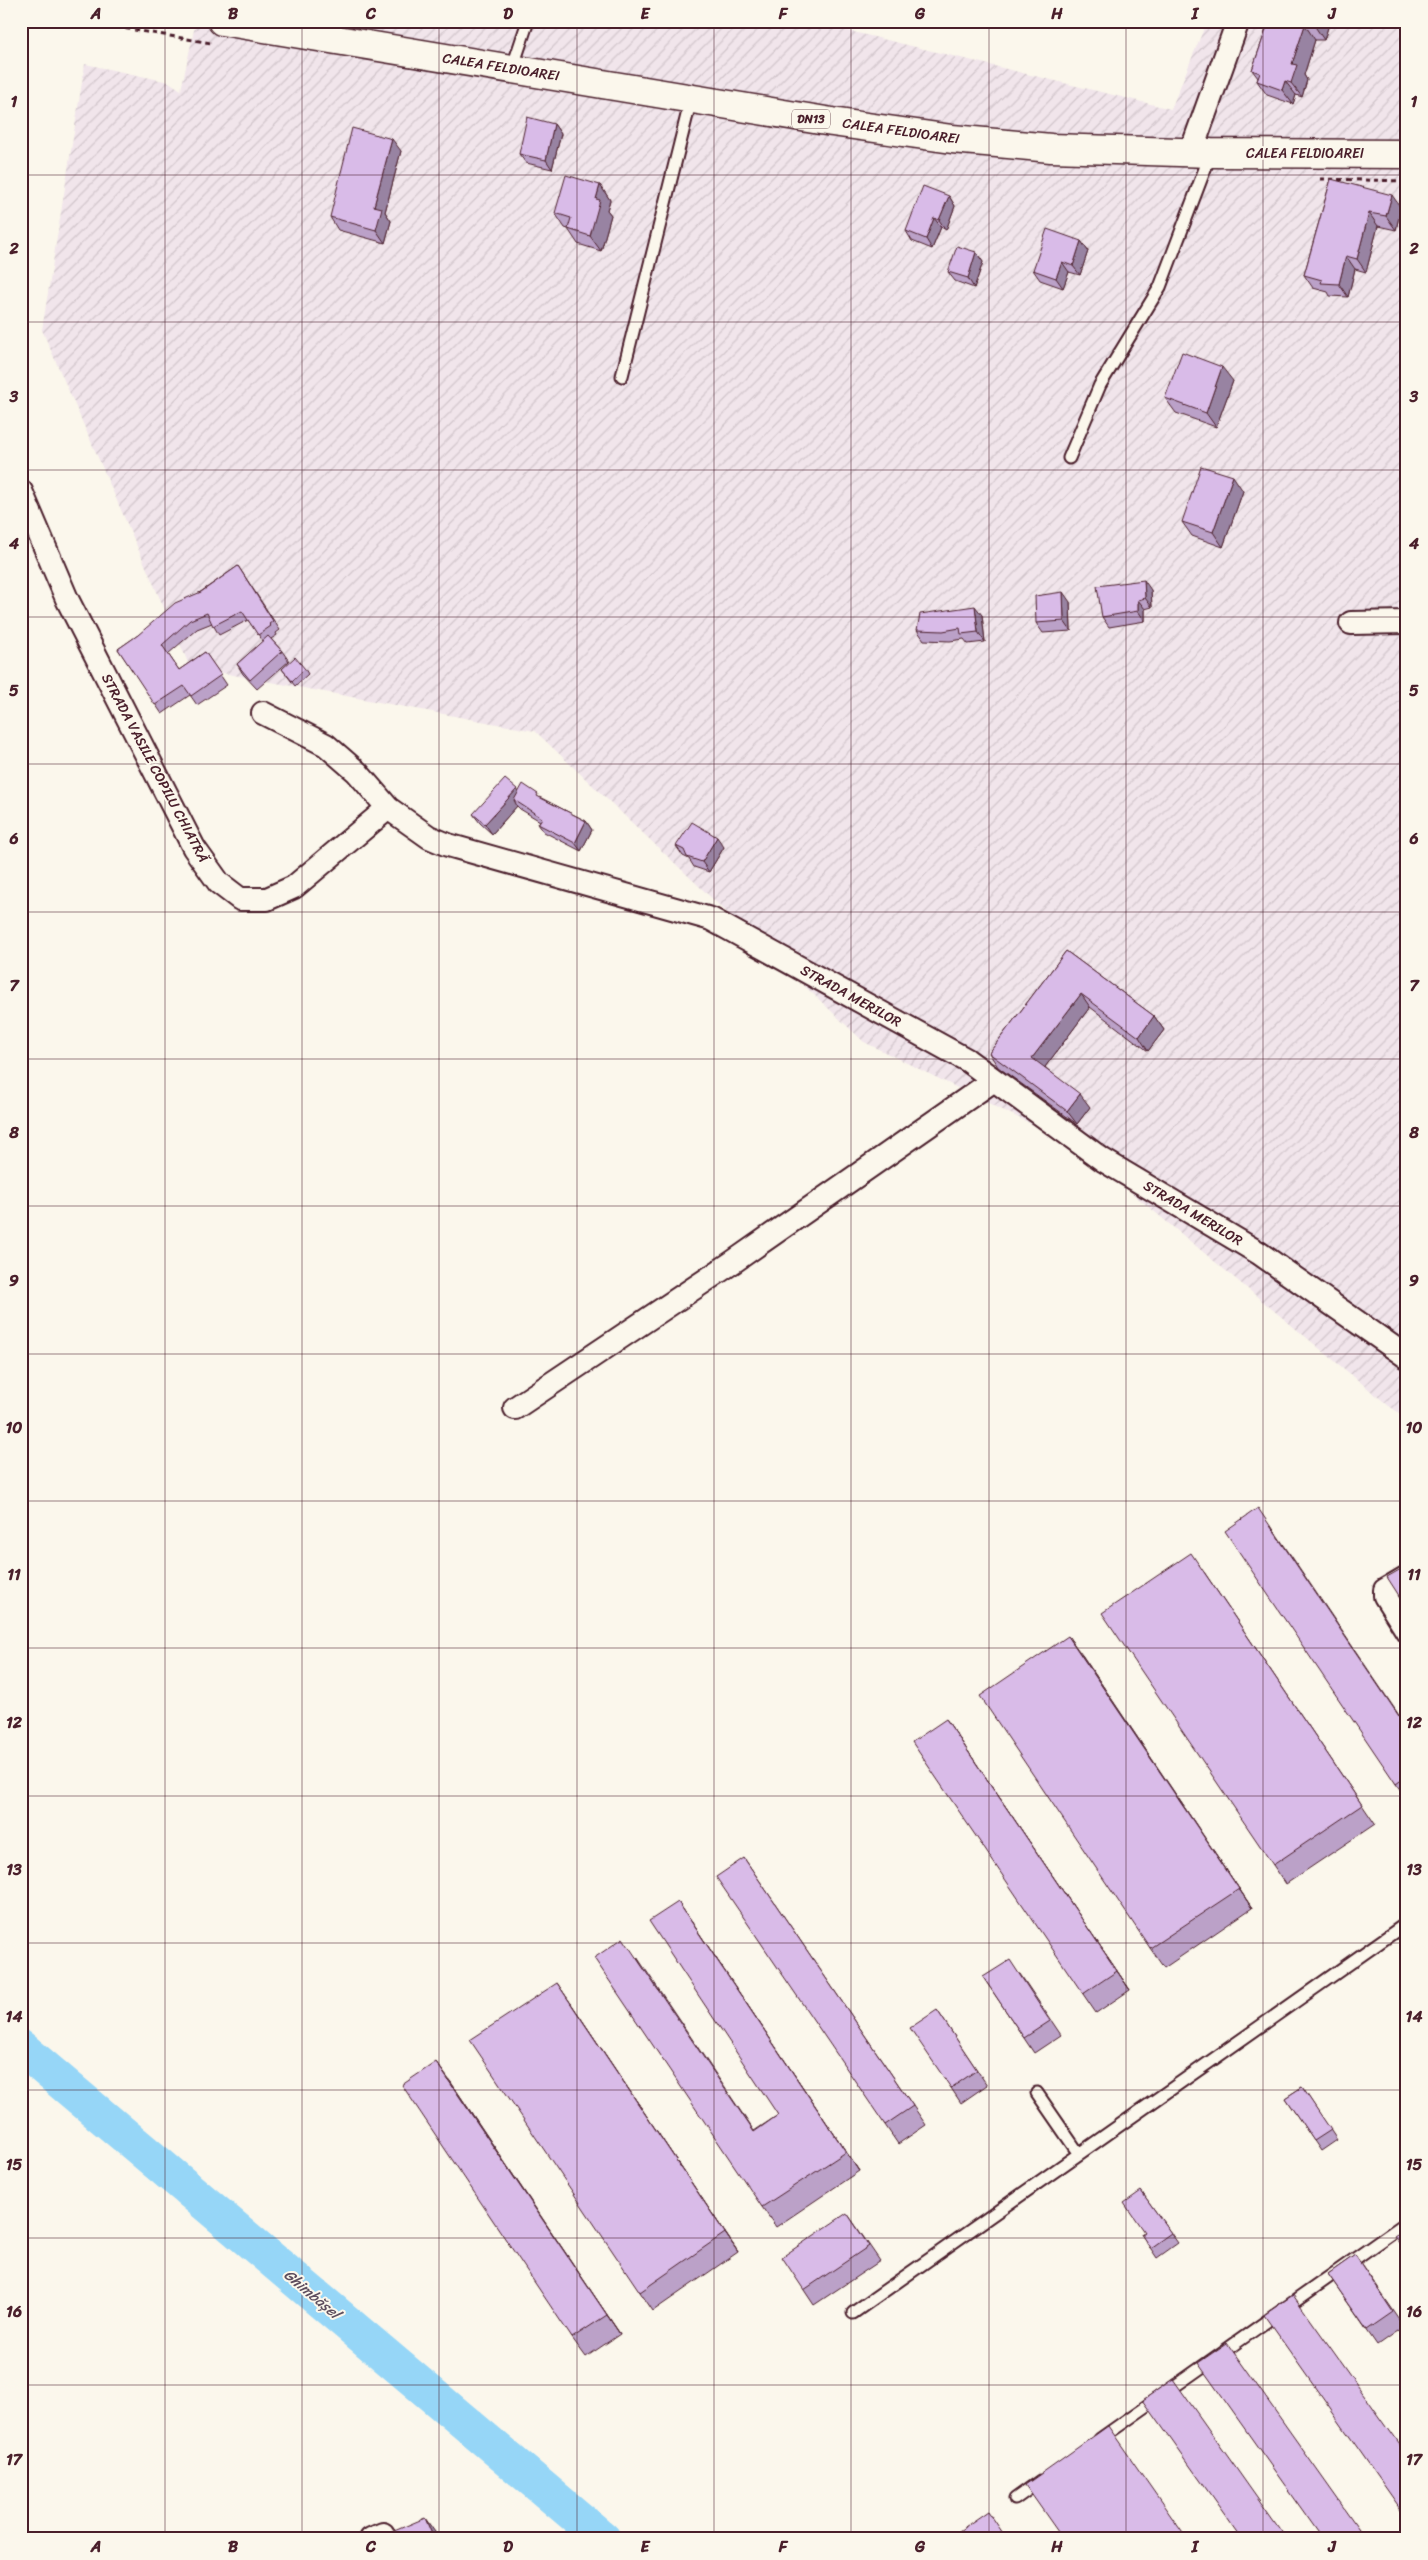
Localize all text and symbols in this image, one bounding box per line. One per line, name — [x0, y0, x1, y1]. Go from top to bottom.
text: A — [90, 0, 101, 28]
text: B — [228, 0, 239, 28]
text: C — [365, 0, 377, 28]
text: D — [503, 0, 513, 28]
text: E — [641, 0, 651, 28]
text: F — [778, 0, 789, 28]
text: G — [914, 0, 926, 28]
text: H — [1050, 0, 1063, 28]
text: I — [1191, 0, 1200, 28]
text: J — [1327, 0, 1337, 28]
street label: CALEA FELDIOAREI — [441, 45, 562, 89]
text: 1 — [11, 87, 18, 116]
text: 1 — [1411, 87, 1418, 116]
road number: DN13 — [792, 110, 830, 128]
street label: CALEA FELDIOAREI — [841, 110, 962, 152]
street label: CALEA FELDIOAREI — [1246, 141, 1365, 166]
text: 2 — [8, 234, 19, 263]
text: 2 — [1408, 234, 1419, 263]
text: 3 — [9, 382, 19, 411]
text: 3 — [1409, 382, 1419, 411]
text: 4 — [8, 529, 19, 558]
text: 4 — [1408, 529, 1419, 558]
street label: STRADA VASILE COPILU CHIATRĂ — [94, 669, 217, 869]
text: 5 — [9, 676, 19, 705]
text: 5 — [1409, 676, 1419, 705]
text: 6 — [8, 824, 19, 853]
text: 6 — [1408, 824, 1419, 853]
street label: STRADA MERILOR — [796, 958, 907, 1034]
text: 7 — [9, 971, 20, 1000]
text: 7 — [1409, 971, 1420, 1000]
text: 8 — [8, 1118, 19, 1147]
text: 8 — [1408, 1118, 1419, 1147]
street label: STRADA MERILOR — [1138, 1173, 1248, 1253]
text: 9 — [9, 1266, 19, 1295]
text: 9 — [1409, 1266, 1419, 1295]
text: 10 — [6, 1413, 22, 1442]
text: 10 — [1406, 1413, 1422, 1442]
text: 11 — [7, 1560, 21, 1589]
text: 11 — [1407, 1560, 1421, 1589]
text: 12 — [6, 1708, 23, 1737]
text: 12 — [1406, 1708, 1423, 1737]
text: 13 — [6, 1855, 22, 1884]
text: 13 — [1406, 1855, 1422, 1884]
text: 14 — [6, 2002, 22, 2031]
text: 14 — [1406, 2002, 1422, 2031]
text: 15 — [6, 2150, 23, 2179]
text: 15 — [1406, 2150, 1423, 2179]
water label: Ghimbășel — [278, 2262, 349, 2328]
text: 16 — [6, 2297, 22, 2326]
text: 16 — [1406, 2297, 1422, 2326]
text: 17 — [6, 2445, 24, 2474]
text: 17 — [1406, 2445, 1424, 2474]
text: A — [90, 2532, 101, 2560]
text: B — [228, 2532, 239, 2560]
text: C — [365, 2532, 377, 2560]
text: D — [503, 2532, 513, 2560]
text: E — [641, 2532, 651, 2560]
text: F — [778, 2532, 789, 2560]
text: G — [914, 2532, 926, 2560]
text: H — [1050, 2532, 1063, 2560]
text: I — [1191, 2532, 1200, 2560]
text: J — [1327, 2532, 1337, 2560]

